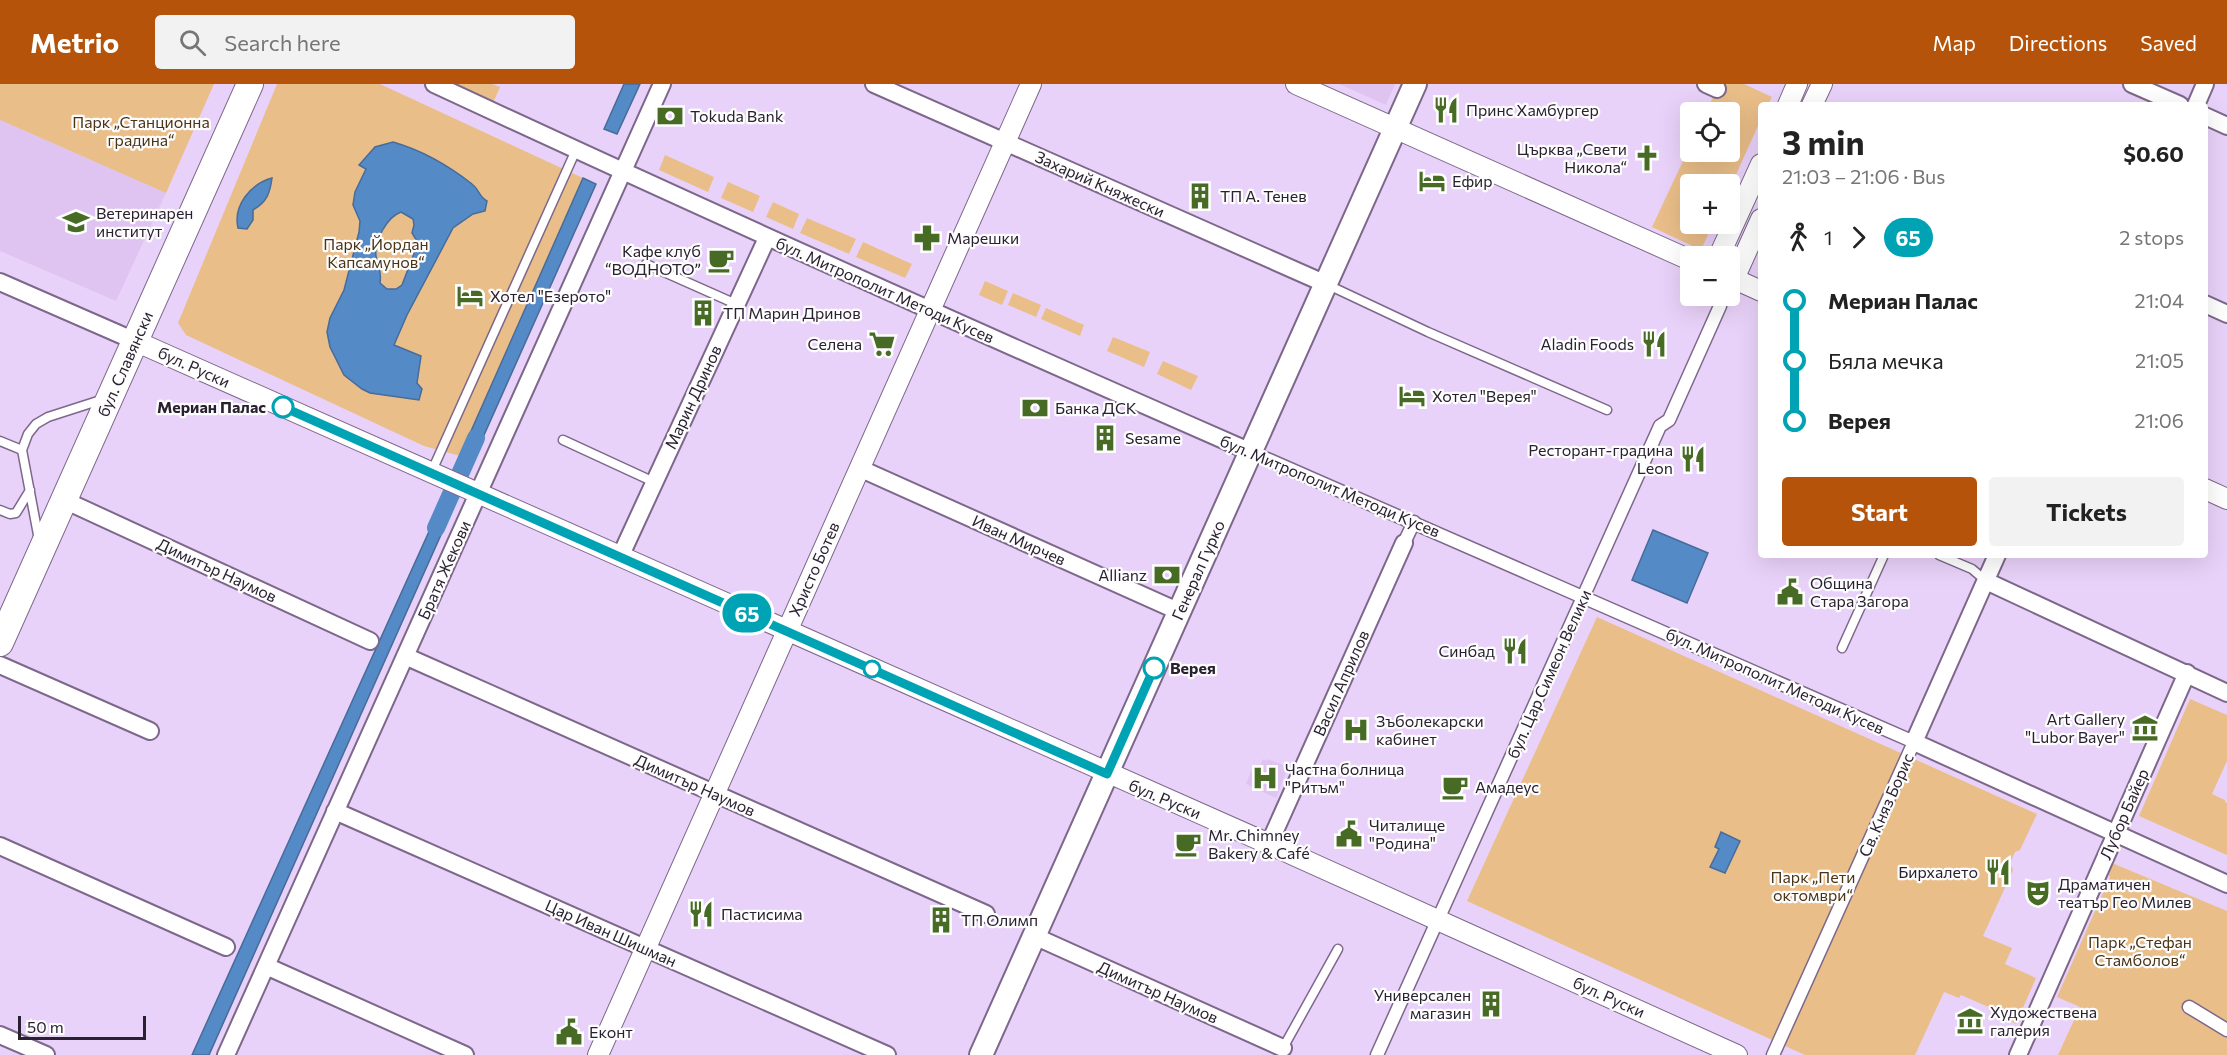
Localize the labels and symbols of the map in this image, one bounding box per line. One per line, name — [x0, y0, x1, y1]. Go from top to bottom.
restaurant icon: Принс Хамбургер — [1431, 95, 1461, 125]
place label: Принс Хамбургер — [1466, 100, 1599, 119]
bank icon: Tokuda Bank — [655, 101, 685, 131]
place label: Tokuda Bank — [690, 106, 784, 125]
park label: Парк „Станционна градина“ — [72, 112, 210, 149]
place label: Църква „Свети Никола“ — [1517, 139, 1627, 176]
church icon: Църква „Свети Никола“ — [1632, 143, 1662, 173]
street label: Захарий Княжески — [1033, 146, 1168, 221]
hotel icon: Ефир — [1417, 166, 1447, 196]
place label: Ефир — [1452, 171, 1493, 190]
building icon: ТП А. Тенев — [1185, 181, 1215, 211]
place label: ТП А. Тенев — [1220, 186, 1307, 205]
place label: Ветеринарен институт — [96, 203, 193, 240]
school or university icon: Ветеринарен институт — [61, 207, 91, 237]
pharmacy icon: Марешки — [912, 223, 942, 253]
place label: Марешки — [947, 228, 1019, 247]
street label: бул. Митрополит Методи Кусев — [773, 233, 997, 346]
park label: Парк „Йордан Капсамунов“ — [323, 234, 429, 271]
place label: Кафе клуб “ВОДНОТО” — [605, 241, 701, 278]
cafe icon: Кафе клуб “ВОДНОТО” — [706, 245, 736, 275]
hotel icon: Хотел "Езерото" — [455, 281, 485, 311]
place label: Хотел "Езерото" — [490, 286, 611, 305]
building icon: ТП Марин Дринов — [688, 298, 718, 328]
place label: ТП Марин Дринов — [723, 303, 861, 322]
street label: бул. Славянски — [93, 308, 156, 419]
supermarket icon: Селена — [867, 329, 897, 359]
restaurant icon: Aladin Foods — [1639, 329, 1669, 359]
place label: Селена — [808, 334, 862, 353]
place label: Aladin Foods — [1540, 334, 1634, 353]
street label: бул. Руски — [155, 342, 233, 391]
street label: Марин Дринов — [660, 342, 725, 452]
hotel icon: Хотел "Верея" — [1397, 381, 1427, 411]
place label: Хотел "Верея" — [1432, 386, 1537, 405]
bank icon: Банка ДСК — [1020, 393, 1050, 423]
marker: Мериан Палас — [272, 396, 294, 418]
place label: Мериан Палас — [157, 397, 266, 416]
place label: Банка ДСК — [1055, 398, 1137, 417]
building icon: Sesame — [1090, 423, 1120, 453]
place label: Sesame — [1125, 428, 1181, 447]
street label: бул. Митрополит Методи Кусев — [1217, 430, 1443, 541]
place label: Ресторант-градина Leon — [1528, 440, 1673, 477]
restaurant icon: Ресторант-градина Leon — [1678, 444, 1708, 474]
street label: Иван Мирчев — [970, 510, 1069, 569]
street label: Братя Жекови — [413, 517, 474, 622]
street label: Генерал Гурко — [1167, 517, 1228, 623]
street label: Христо Ботев — [784, 519, 843, 619]
street label: Димитър Наумов — [154, 533, 280, 606]
bank icon: Allianz — [1152, 560, 1182, 590]
place label: Allianz — [1098, 565, 1147, 584]
place label: Община Стара Загора — [1810, 573, 1909, 610]
public building icon: Община Стара Загора — [1775, 577, 1805, 607]
street label: бул. Цар Симеон Велики — [1503, 586, 1594, 761]
line badge: 65 — [720, 594, 774, 632]
street label: бул. Митрополит Методи Кусев — [1663, 624, 1887, 737]
street label: Васил Априлов — [1309, 627, 1372, 739]
restaurant icon: Синбад — [1500, 636, 1530, 666]
place label: Синбад — [1438, 641, 1496, 660]
marker: Верея — [1143, 657, 1165, 679]
place label: Верея — [1170, 658, 1216, 677]
unlabelled marker — [863, 660, 881, 678]
place label: Art Gallery "Lubor Bayer" — [2025, 709, 2125, 746]
place label: Зъболекарски кабинет — [1376, 711, 1484, 748]
museum icon: Art Gallery "Lubor Bayer" — [2130, 713, 2160, 743]
hospital icon: Зъболекарски кабинет — [1341, 715, 1371, 745]
street label: Димитър Наумов — [632, 749, 758, 820]
street label: Св. Княз Борис — [1854, 750, 1917, 860]
place label: Частна болница "Ритъм" — [1285, 759, 1404, 796]
hospital icon: Частна болница "Ритъм" — [1250, 763, 1280, 793]
street label: Лубор Байер — [2095, 765, 2152, 862]
cafe icon: Амадеус — [1440, 772, 1470, 802]
street label: бул. Руски — [1126, 775, 1204, 822]
place label: Амадеус — [1475, 777, 1539, 796]
place label: Читалище "Родина" — [1369, 815, 1445, 852]
public building icon: Читалище "Родина" — [1334, 819, 1364, 849]
place label: Mr. Chimney Bakery & Café — [1208, 825, 1310, 862]
cafe icon: Mr. Chimney Bakery & Café — [1173, 829, 1203, 859]
restaurant icon: Бирхалето — [1983, 857, 2013, 887]
place label: Бирхалето — [1898, 862, 1978, 881]
park label: Парк „Пети октомври“ — [1771, 867, 1855, 904]
place label: Драматичен театър Гео Милев — [2058, 874, 2192, 911]
theatre icon: Драматичен театър Гео Милев — [2023, 878, 2053, 908]
street label: Цар Иван Шишман — [542, 895, 680, 970]
restaurant icon: Пастисима — [686, 899, 716, 929]
place label: Пастисима — [721, 904, 803, 923]
building icon: ТП Олимп — [926, 905, 956, 935]
place label: ТП Олимп — [961, 910, 1038, 929]
park label: Парк „Стефан Стамболов“ — [2088, 932, 2192, 969]
street label: Димитър Наумов — [1095, 956, 1221, 1027]
street label: бул. Руски — [1570, 972, 1648, 1021]
place label: Универсален магазин — [1374, 985, 1471, 1022]
building icon: Универсален магазин — [1476, 989, 1506, 1019]
place label: Художествена галерия — [1990, 1002, 2097, 1039]
museum icon: Художествена галерия — [1955, 1006, 1985, 1036]
scale bar — [18, 1013, 146, 1040]
public building icon: Еконт — [554, 1017, 584, 1047]
place label: Еконт — [589, 1022, 633, 1041]

